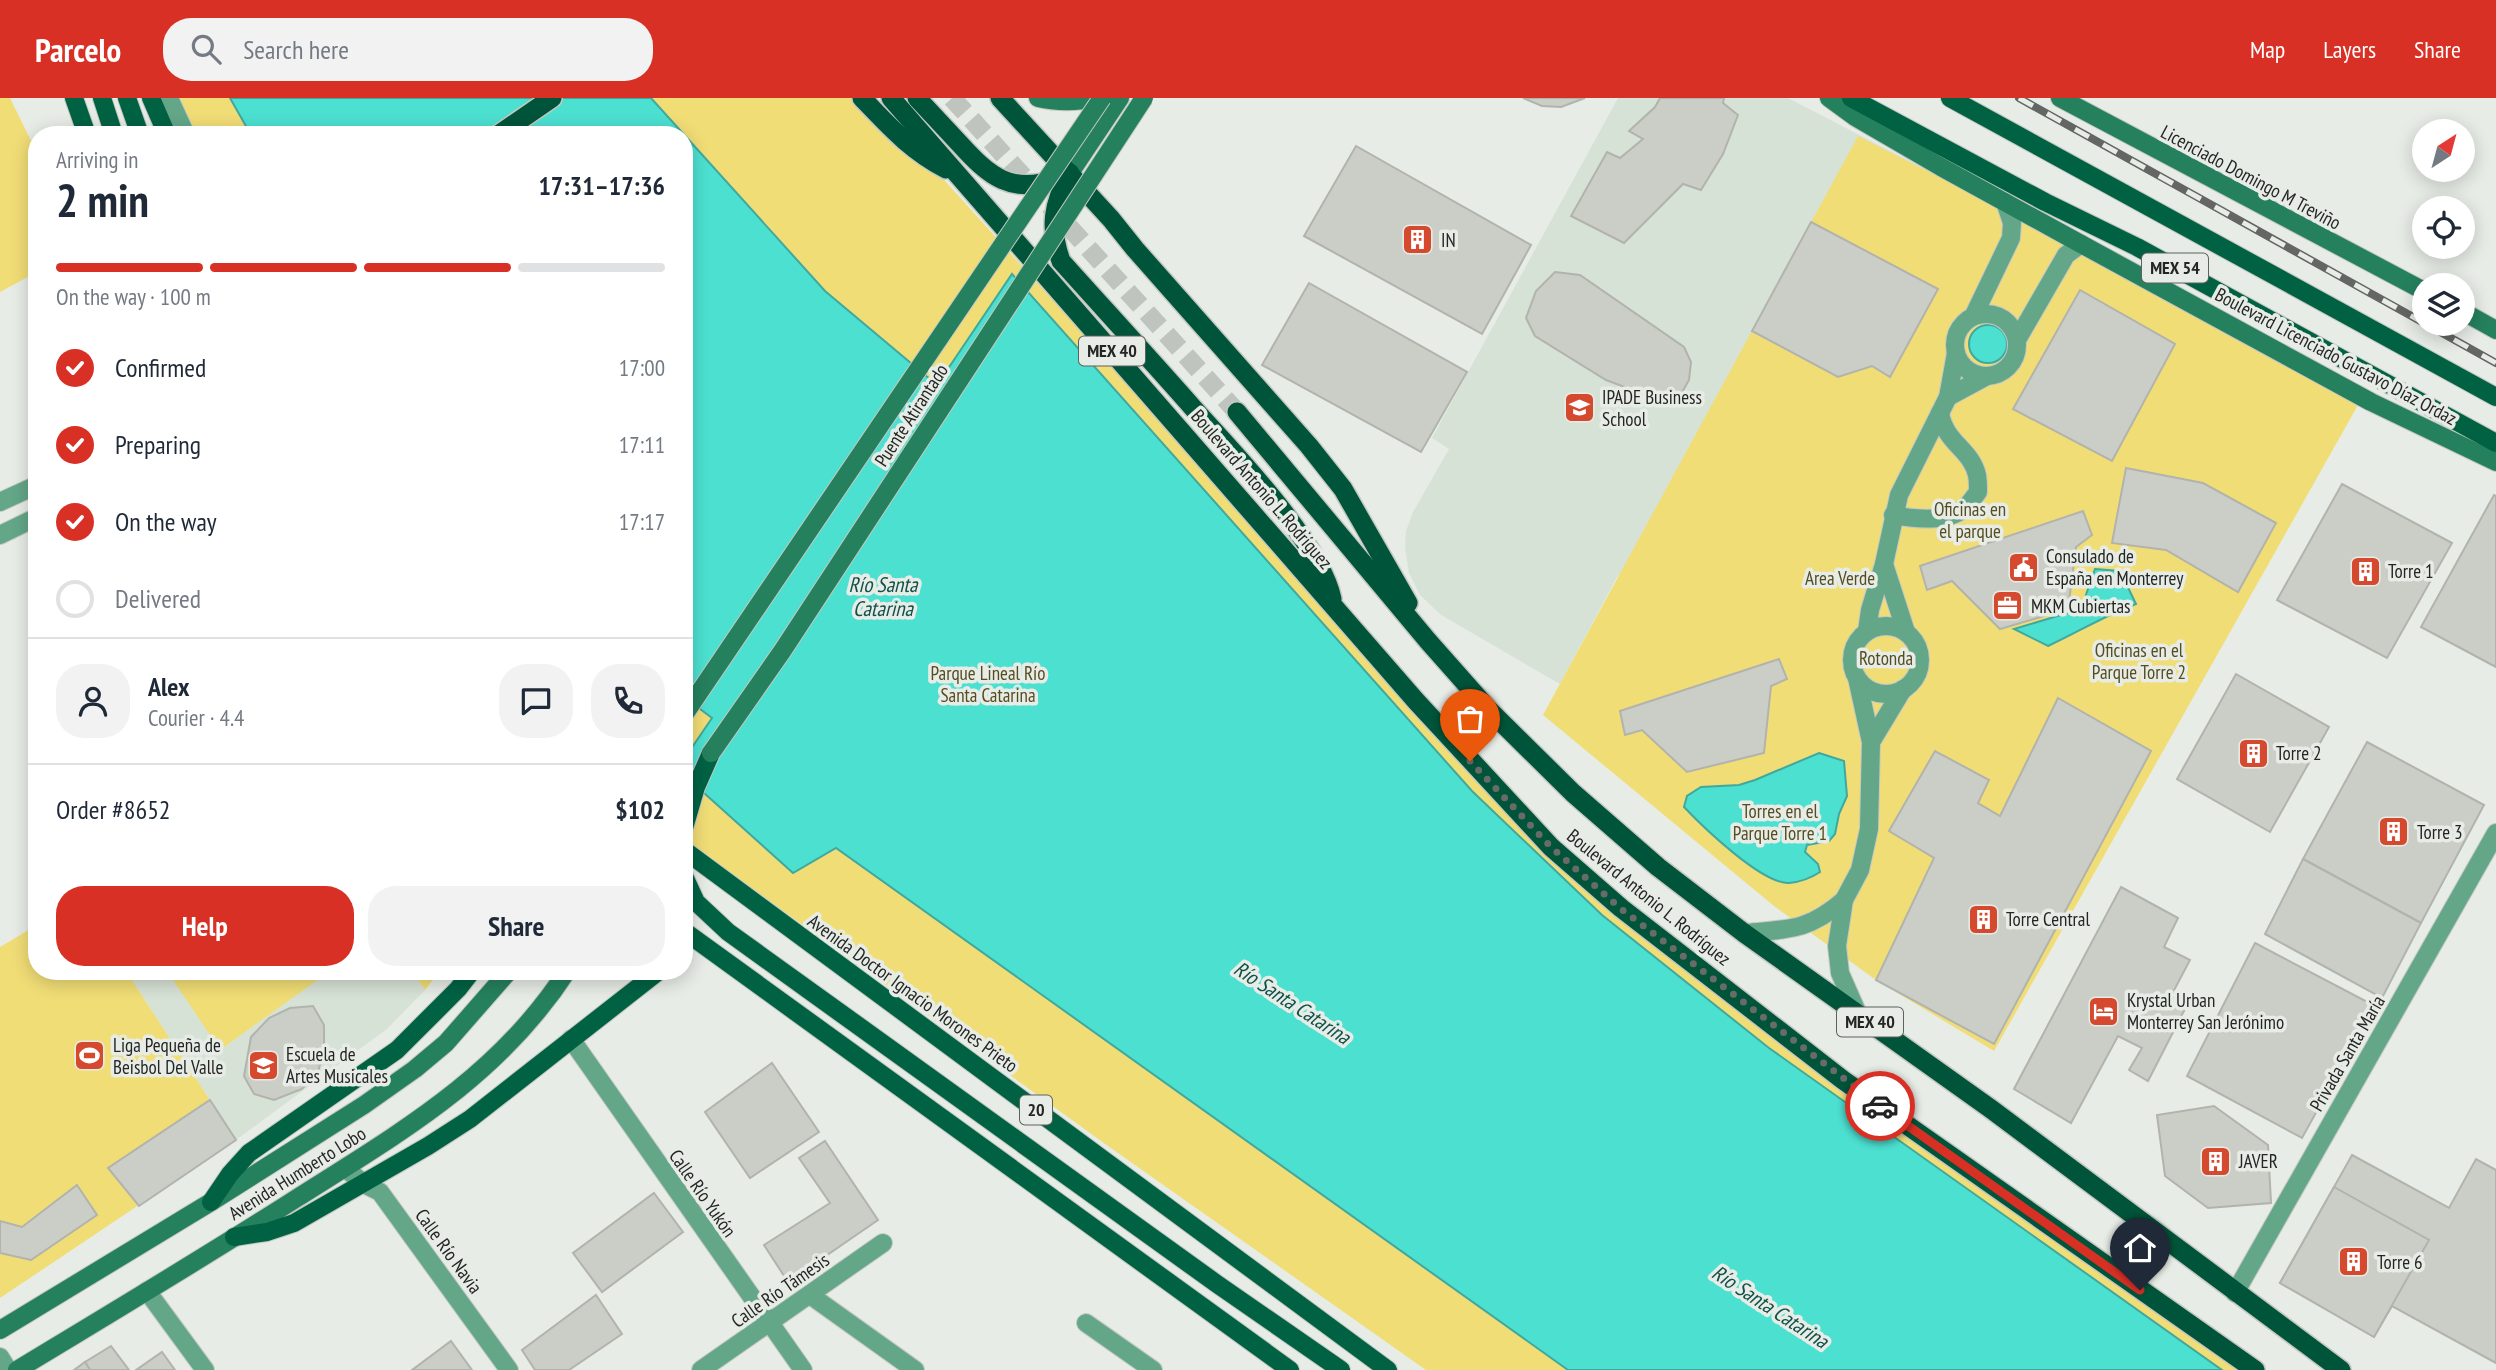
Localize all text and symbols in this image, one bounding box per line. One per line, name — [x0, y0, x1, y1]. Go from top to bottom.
search box — [163, 18, 653, 81]
text: Parcelo — [35, 28, 121, 71]
icon: search — [187, 30, 225, 68]
text: Search here — [243, 33, 349, 66]
text: Map — [2250, 34, 2285, 65]
text: Layers — [2323, 34, 2376, 65]
text: Share — [2414, 34, 2461, 65]
street label: Licenciado Domingo M Treviño — [2157, 119, 2345, 235]
north arrow — [2412, 119, 2474, 182]
map controls — [2412, 119, 2475, 336]
text: Arriving in — [56, 145, 138, 174]
text: 17:31–17:36 — [538, 169, 665, 202]
text: 2 min — [56, 170, 149, 230]
button: locate — [2412, 196, 2475, 259]
building icon: IN — [1401, 223, 1435, 257]
place label: IN — [1441, 228, 1456, 252]
road number: MEX 54 — [2142, 253, 2208, 282]
button: layers — [2412, 273, 2475, 336]
text: On the way · 100 m — [56, 282, 211, 311]
street label: Boulevard Licenciado Gustavo Díaz Ordaz — [2211, 282, 2461, 430]
road number: MEX 40 — [1079, 337, 1145, 366]
icon: check — [56, 349, 94, 387]
text: Confirmed — [115, 351, 206, 384]
text: 17:00 — [619, 353, 665, 382]
street label: Puente Atirantado — [869, 359, 953, 471]
place label: IPADE Business School — [1602, 385, 1702, 431]
school or university icon: IPADE Business School — [1562, 391, 1596, 425]
street label: Boulevard Antonio L. Rodríguez — [1186, 404, 1338, 574]
icon: check — [56, 426, 94, 464]
text: Preparing — [115, 428, 201, 461]
text: 17:11 — [619, 430, 665, 459]
park label: Oficinas en el parque — [1934, 497, 2006, 543]
icon: check — [56, 503, 94, 541]
text: On the way — [115, 505, 217, 538]
text: 17:17 — [619, 507, 665, 536]
place label: Consulado de España en Monterrey — [2046, 544, 2184, 590]
public building icon: Consulado de España en Monterrey — [2006, 550, 2040, 584]
building icon: Torre 1 — [2348, 554, 2382, 588]
place label: Torre 1 — [2388, 559, 2434, 583]
park label: Area Verde — [1805, 566, 1875, 590]
water label: Río Santa Catarina — [849, 571, 919, 622]
text: Delivered — [115, 582, 201, 615]
office icon: MKM Cubiertas — [1991, 589, 2025, 623]
place label: MKM Cubiertas — [2031, 594, 2130, 618]
park label: Oficinas en el Parque Torre 2 — [2092, 638, 2186, 684]
park label: Rotonda — [1859, 646, 1913, 670]
park label: Parque Lineal Río Santa Catarina — [931, 661, 1045, 707]
button: person — [56, 664, 130, 738]
button: chat — [499, 664, 573, 738]
button: phone — [591, 664, 665, 738]
text: Alex — [148, 670, 189, 703]
pin — [1440, 689, 1500, 761]
icon: bag — [1451, 700, 1489, 738]
text: Courier · 4.4 — [148, 703, 244, 732]
building icon: Torre 2 — [2236, 736, 2270, 770]
place label: Torre 2 — [2276, 741, 2322, 765]
text: Order #8652 — [56, 793, 171, 826]
text: $102 — [615, 793, 665, 826]
park label: Torres en el Parque Torre 1 — [1733, 799, 1827, 845]
building icon: Torre 3 — [2377, 815, 2411, 849]
place label: Torre 3 — [2417, 820, 2463, 844]
street label: Boulevard Antonio L. Rodríguez — [1562, 824, 1736, 971]
button: Help — [56, 886, 354, 966]
button: Share — [368, 886, 665, 966]
building icon: Torre Central — [1966, 902, 2000, 936]
place label: Torre Central — [2006, 907, 2090, 931]
street label: Avenida Doctor Ignacio Morones Prieto — [803, 909, 1023, 1077]
water label: Río Santa Catarina — [1229, 955, 1357, 1051]
place label: Krystal Urban Monterrey San Jerónimo — [2127, 988, 2284, 1034]
street label: Privada Santa María — [2304, 991, 2390, 1115]
hotel icon: Krystal Urban Monterrey San Jerónimo — [2087, 994, 2121, 1028]
road number: MEX 40 — [1837, 1007, 1903, 1037]
place label: Liga Pequeña de Beisbol Del Valle — [113, 1033, 224, 1079]
sports icon: Liga Pequeña de Beisbol Del Valle — [73, 1039, 107, 1073]
place label: Escuela de Artes Musicales — [286, 1042, 388, 1088]
school or university icon: Escuela de Artes Musicales — [246, 1048, 280, 1082]
courier — [1845, 1071, 1915, 1141]
icon: car — [1861, 1087, 1899, 1125]
road number: 20 — [1020, 1096, 1052, 1125]
street label: Avenida Humberto Lobo — [224, 1121, 370, 1225]
building icon: JAVER — [2199, 1144, 2233, 1178]
street label: Calle Río Yukón — [664, 1145, 742, 1241]
place label: JAVER — [2238, 1149, 2278, 1173]
street label: Calle Río Navia — [410, 1204, 488, 1298]
pin — [2110, 1218, 2170, 1290]
icon: home — [2121, 1229, 2159, 1267]
building icon: Torre 6 — [2337, 1245, 2371, 1279]
street label: Calle Río Támesis — [726, 1248, 834, 1332]
place label: Torre 6 — [2377, 1250, 2423, 1274]
water label: Río Santa Catarina — [1707, 1259, 1835, 1355]

